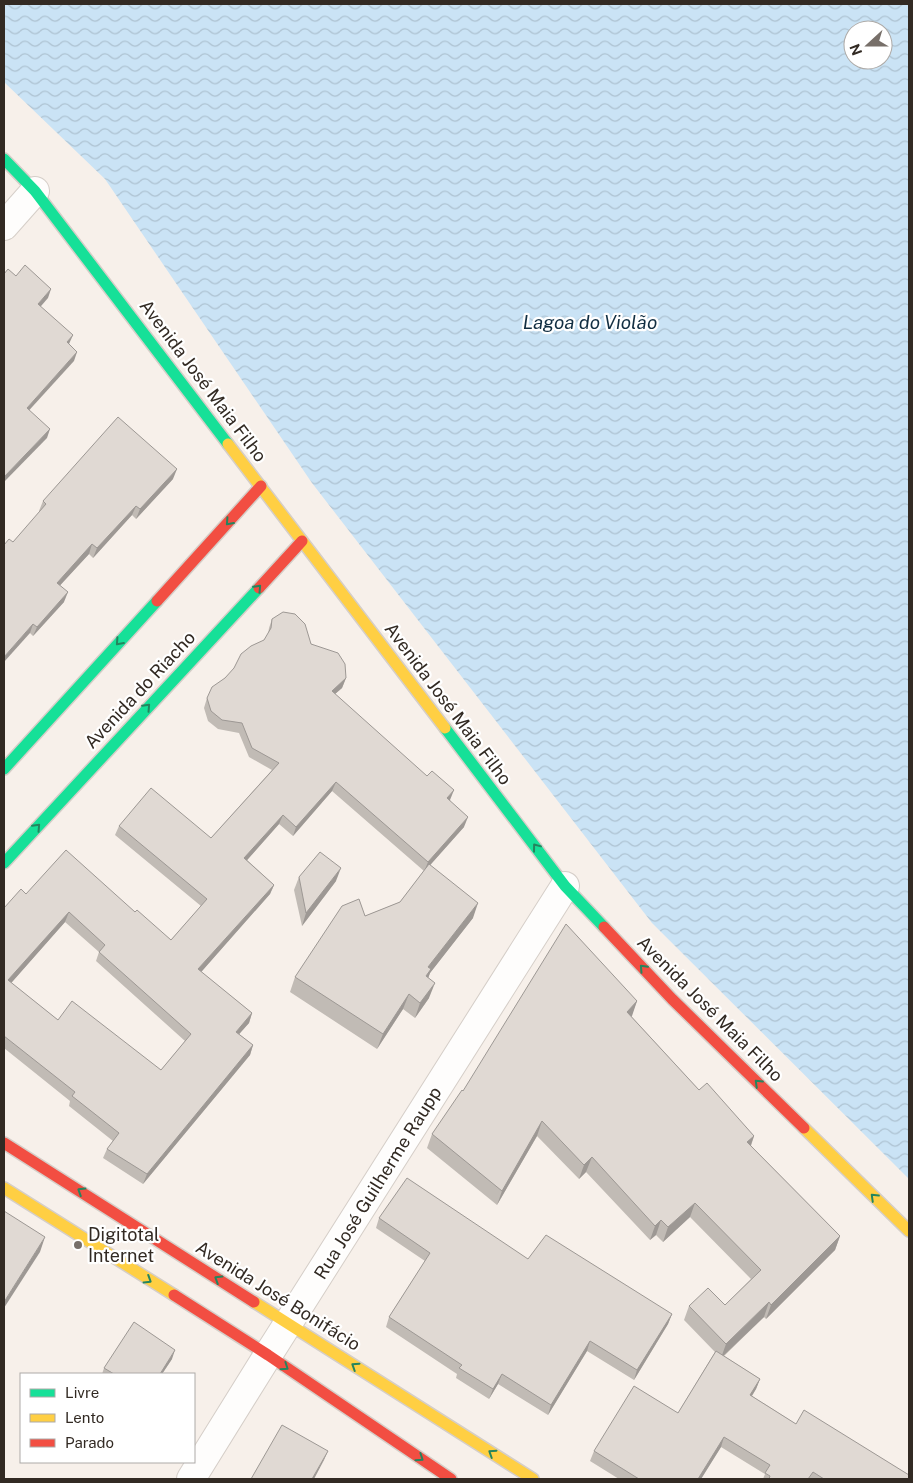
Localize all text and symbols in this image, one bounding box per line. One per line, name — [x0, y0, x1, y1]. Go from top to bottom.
north arrow — [843, 20, 893, 70]
text: N — [846, 42, 865, 58]
street label: Avenida José Maia Filho — [136, 296, 271, 466]
water label: Lagoa do Violão — [523, 311, 657, 333]
one-way arrow — [225, 516, 234, 525]
one-way arrow — [252, 585, 261, 594]
street label: Avenida José Maia Filho — [381, 619, 516, 789]
street label: Avenida do Riacho — [80, 627, 199, 753]
one-way arrow — [116, 636, 125, 645]
one-way arrow — [141, 704, 150, 713]
one-way arrow — [31, 823, 40, 832]
one-way arrow — [533, 844, 541, 853]
street label: Avenida José Maia Filho — [633, 932, 787, 1086]
one-way arrow — [640, 965, 649, 974]
one-way arrow — [755, 1080, 764, 1089]
street label: Rua José Guilherme Raupp — [310, 1083, 446, 1283]
one-way arrow — [77, 1188, 86, 1198]
one-way arrow — [871, 1194, 880, 1203]
place label: Digitotal Internet — [88, 1224, 159, 1266]
street label: Avenida José Bonifácio — [192, 1236, 364, 1355]
marker: Digitotal Internet — [72, 1239, 84, 1251]
one-way arrow — [143, 1273, 152, 1283]
one-way arrow — [214, 1275, 223, 1285]
one-way arrow — [280, 1361, 289, 1370]
one-way arrow — [351, 1362, 360, 1372]
legend — [20, 1373, 195, 1463]
text: Livre — [65, 1384, 99, 1401]
text: Lento — [65, 1409, 104, 1426]
text: Parado — [65, 1434, 114, 1451]
one-way arrow — [488, 1450, 498, 1459]
one-way arrow — [414, 1452, 424, 1461]

